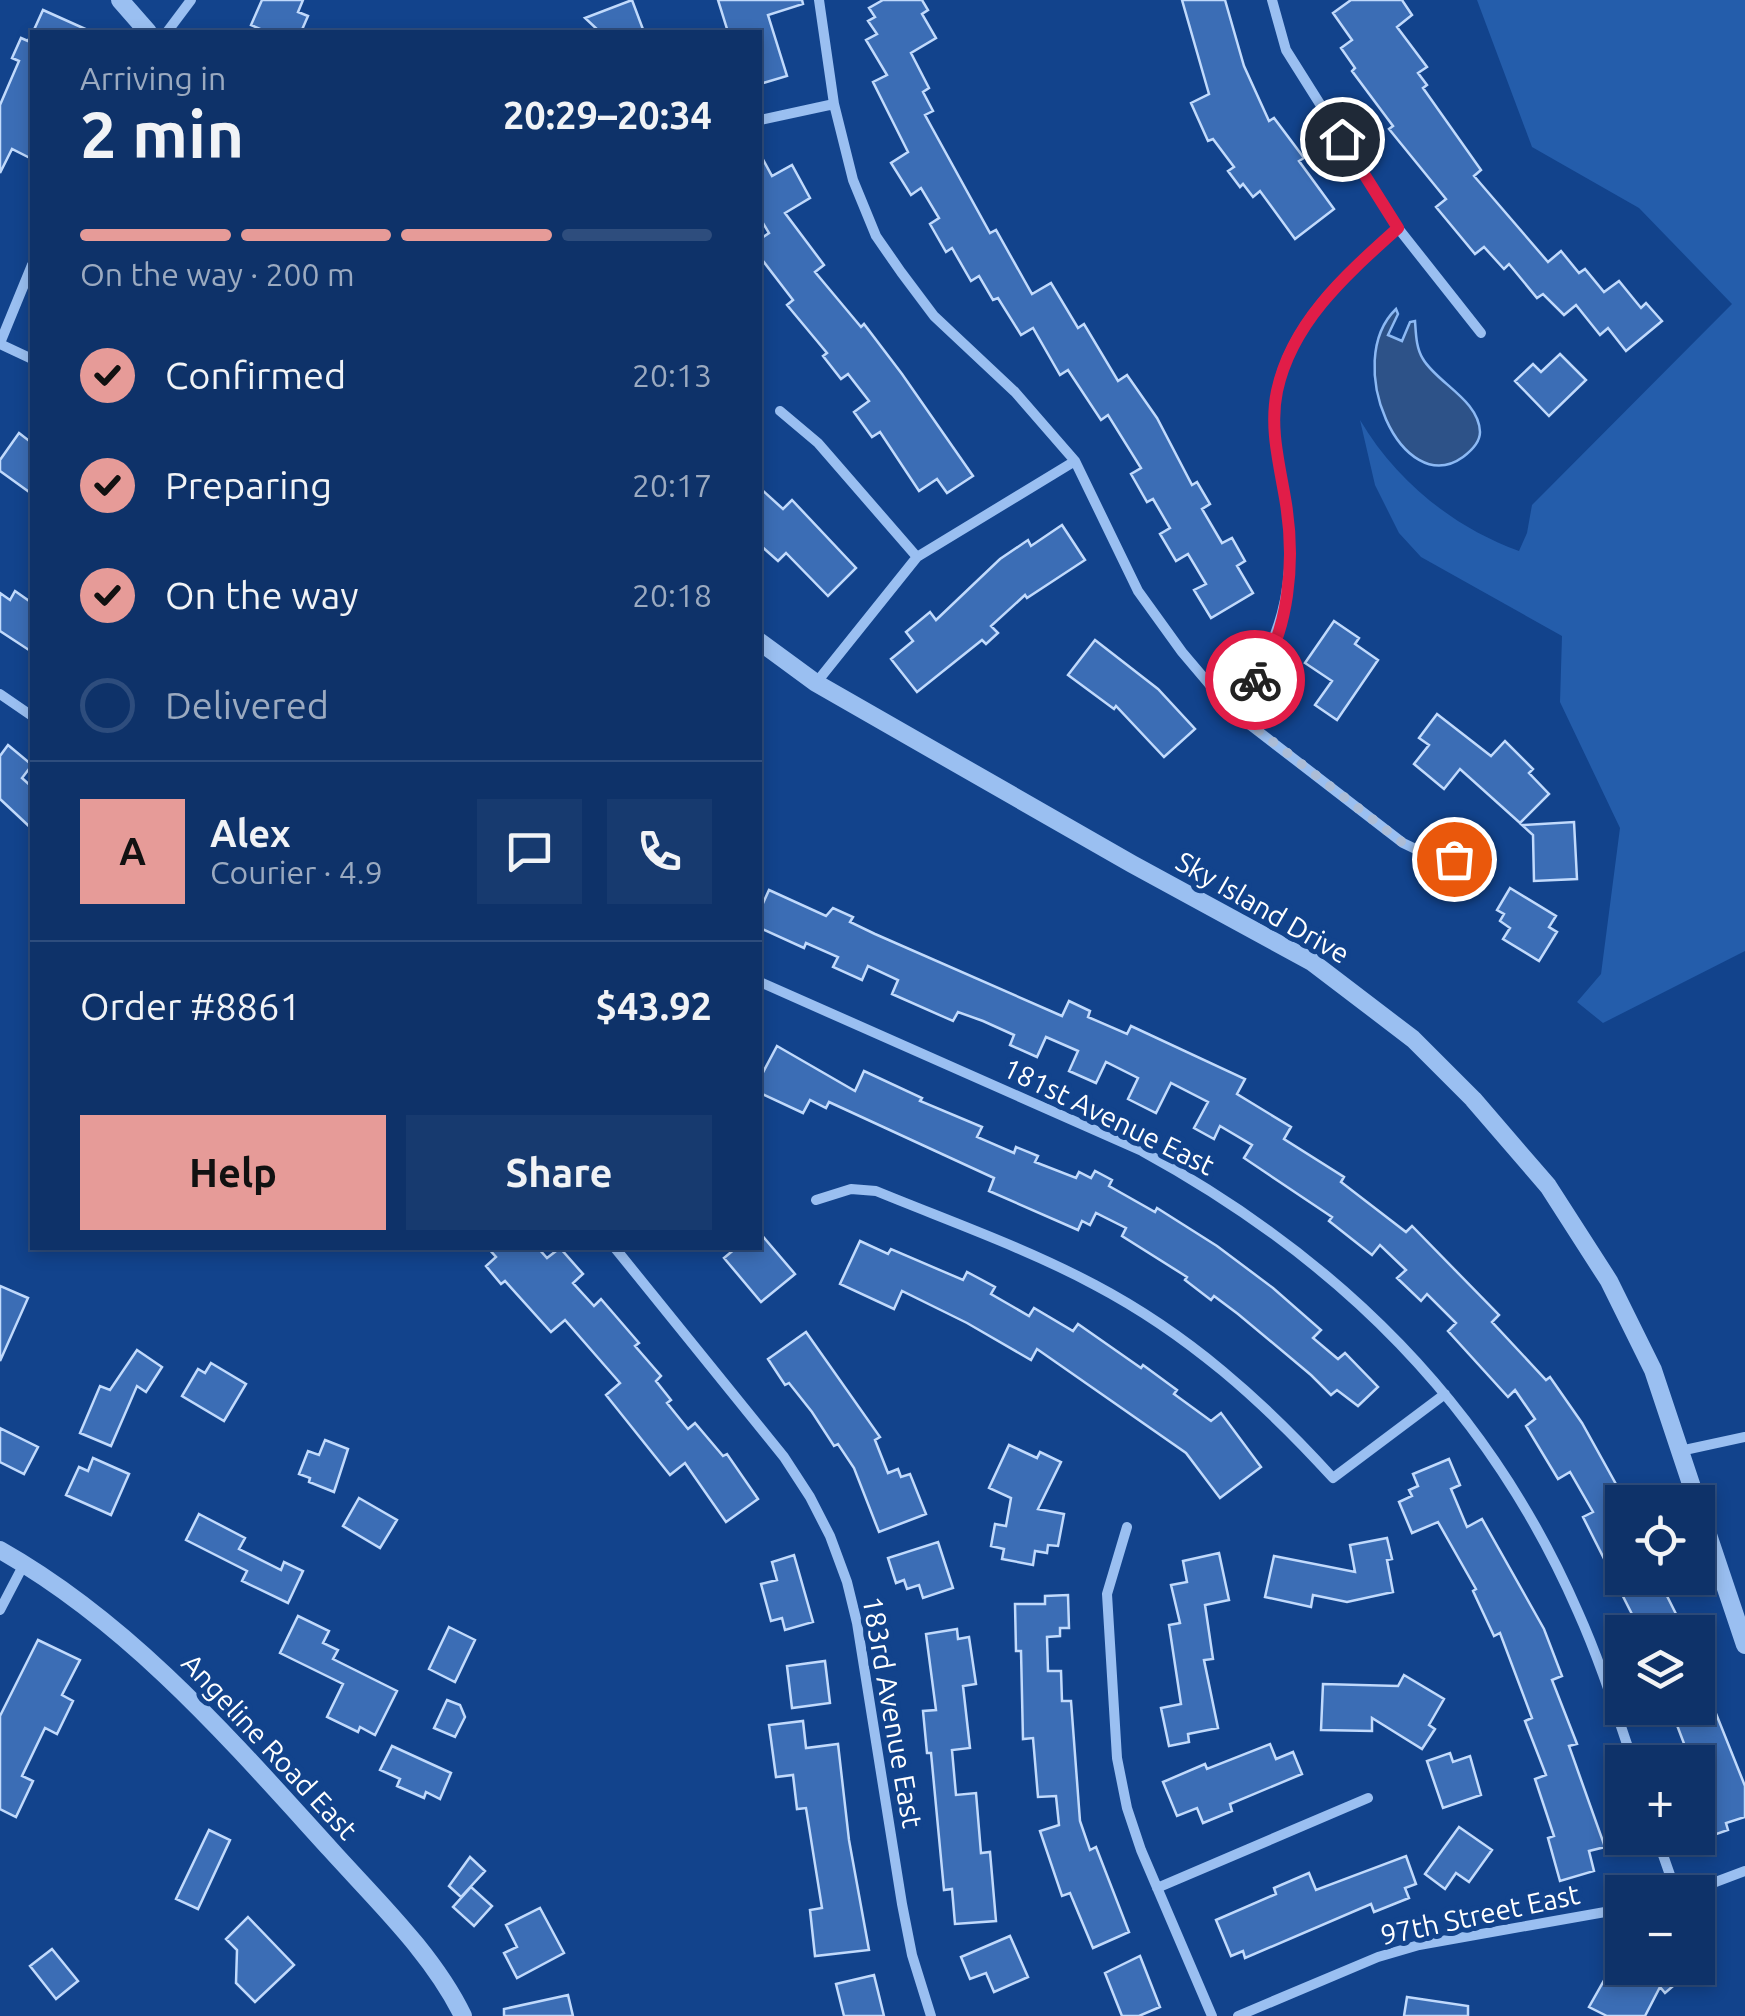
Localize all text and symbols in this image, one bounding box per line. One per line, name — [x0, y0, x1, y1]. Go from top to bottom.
text: Arriving in — [80, 60, 226, 96]
text: 20:29–20:34 — [503, 94, 712, 136]
text: 2 min — [80, 97, 244, 170]
pin — [1300, 97, 1385, 182]
icon: home — [1315, 112, 1370, 167]
text: On the way · 200 m — [80, 256, 355, 292]
icon: check — [80, 348, 135, 403]
text: Confirmed — [165, 354, 346, 396]
text: 20:13 — [632, 357, 712, 393]
icon: check — [80, 458, 135, 513]
text: Preparing — [165, 464, 332, 506]
text: 20:17 — [632, 467, 712, 503]
icon: check — [80, 568, 135, 623]
text: On the way — [165, 574, 358, 616]
text: 20:18 — [632, 577, 712, 613]
courier — [1205, 630, 1305, 730]
icon: bike — [1228, 653, 1283, 708]
text: Delivered — [165, 684, 329, 726]
button: chat — [477, 799, 582, 904]
button: phone — [607, 799, 712, 904]
text: Alex — [210, 812, 291, 854]
pin — [1412, 817, 1497, 902]
text: A — [119, 830, 146, 872]
icon: bag — [1427, 832, 1482, 887]
street label: Sky Island Drive — [1171, 845, 1355, 969]
text: Courier · 4.9 — [210, 854, 383, 890]
text: Order #8861 — [80, 985, 301, 1027]
text: $43.92 — [595, 985, 712, 1027]
street label: 181st Avenue East — [998, 1051, 1220, 1181]
button: Help — [80, 1115, 386, 1230]
button: Share — [406, 1115, 712, 1230]
map controls — [1605, 1485, 1715, 1985]
button: locate — [1605, 1485, 1715, 1595]
street label: 183rd Avenue East — [857, 1594, 929, 1830]
button: layers — [1605, 1615, 1715, 1725]
street label: Angeline Road East — [176, 1647, 364, 1845]
button: + — [1605, 1745, 1715, 1855]
button: − — [1605, 1875, 1715, 1985]
street label: 97th Street East — [1378, 1878, 1582, 1950]

